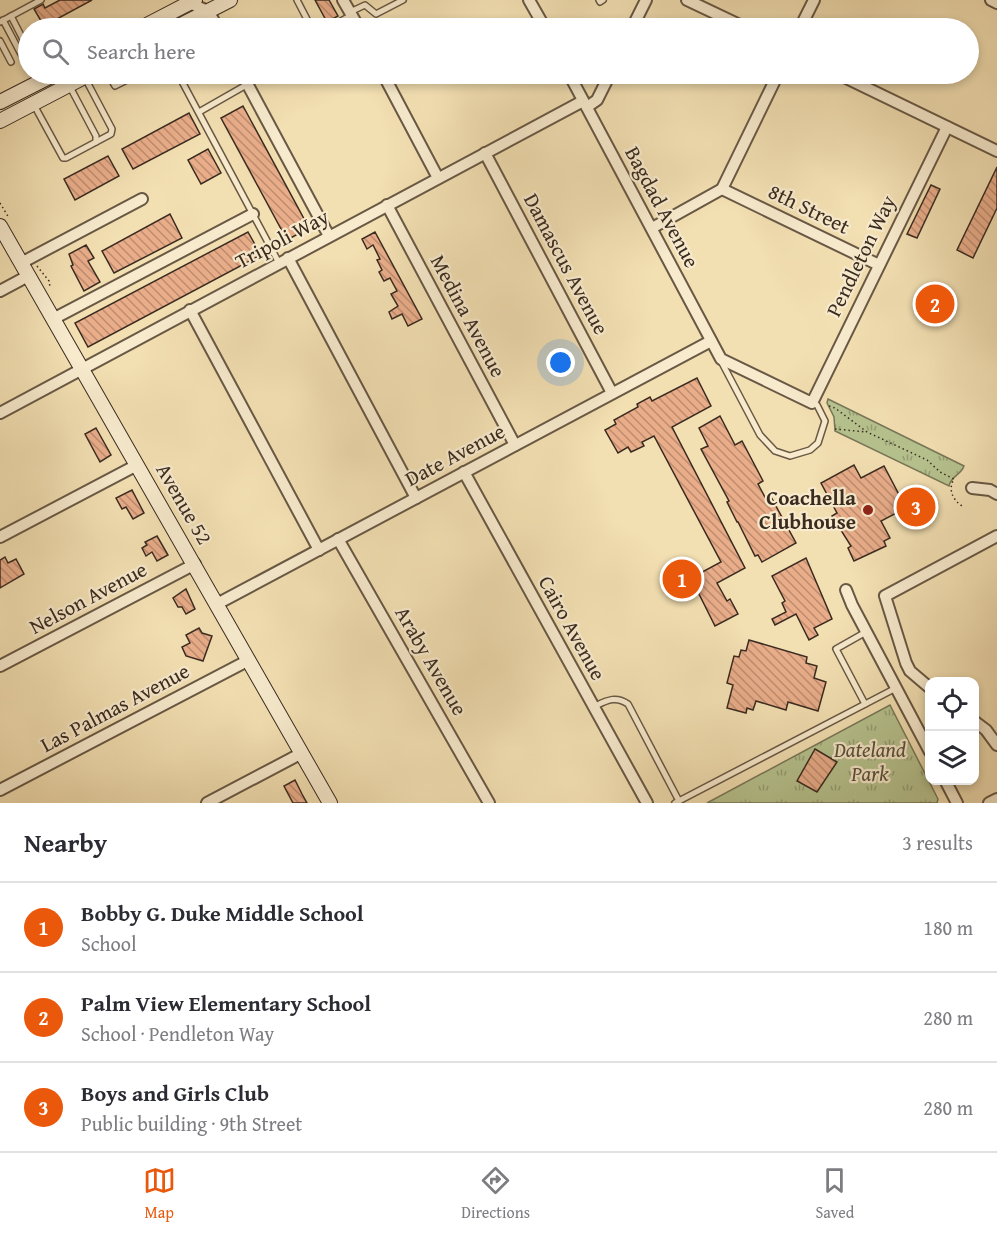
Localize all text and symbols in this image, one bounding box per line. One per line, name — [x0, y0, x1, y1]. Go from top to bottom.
search box — [18, 18, 979, 84]
icon: search — [39, 35, 72, 68]
text: Search here — [87, 35, 196, 67]
street label: Bagdad Avenue — [617, 140, 708, 273]
street label: 8th Street — [763, 176, 856, 242]
street label: Damascus Avenue — [516, 188, 617, 340]
street label: Pendleton Way — [818, 189, 904, 322]
street label: Tripoli Way — [229, 201, 335, 276]
street label: Medina Avenue — [423, 249, 514, 383]
pin: 2 — [916, 282, 954, 326]
your location — [546, 348, 575, 377]
street label: Date Avenue — [399, 415, 510, 494]
street label: Avenue 52 — [149, 457, 220, 550]
place label: Coachella Clubhouse — [759, 482, 856, 537]
pin: 3 — [896, 484, 936, 530]
marker: Coachella Clubhouse — [861, 503, 875, 517]
street label: Nelson Avenue — [23, 553, 152, 642]
pin: 1 — [662, 556, 702, 602]
street label: Cairo Avenue — [531, 570, 614, 686]
street label: Araby Avenue — [388, 600, 475, 721]
street label: Las Palmas Avenue — [35, 655, 195, 760]
map controls — [925, 677, 979, 785]
button: locate — [925, 677, 979, 731]
button: layers — [925, 731, 979, 785]
park label: Dateland Park — [833, 734, 906, 789]
text: Nearby — [24, 823, 107, 862]
text: 3 results — [902, 828, 973, 857]
text: Bobby G. Duke Middle School — [81, 897, 364, 929]
text: 1 — [38, 913, 49, 942]
text: 180 m — [923, 913, 973, 942]
text: School — [81, 929, 137, 958]
text: Palm View Elementary School — [81, 987, 371, 1019]
text: 2 — [38, 1003, 49, 1032]
text: 280 m — [923, 1003, 973, 1032]
text: School · Pendleton Way — [81, 1019, 274, 1048]
text: Boys and Girls Club — [81, 1077, 269, 1109]
text: 3 — [38, 1093, 49, 1122]
text: 280 m — [923, 1093, 973, 1122]
text: Public building · 9th Street — [81, 1109, 302, 1138]
tab: Map — [143, 1164, 176, 1224]
tab: Directions — [461, 1164, 530, 1224]
tab: Saved — [815, 1164, 854, 1224]

